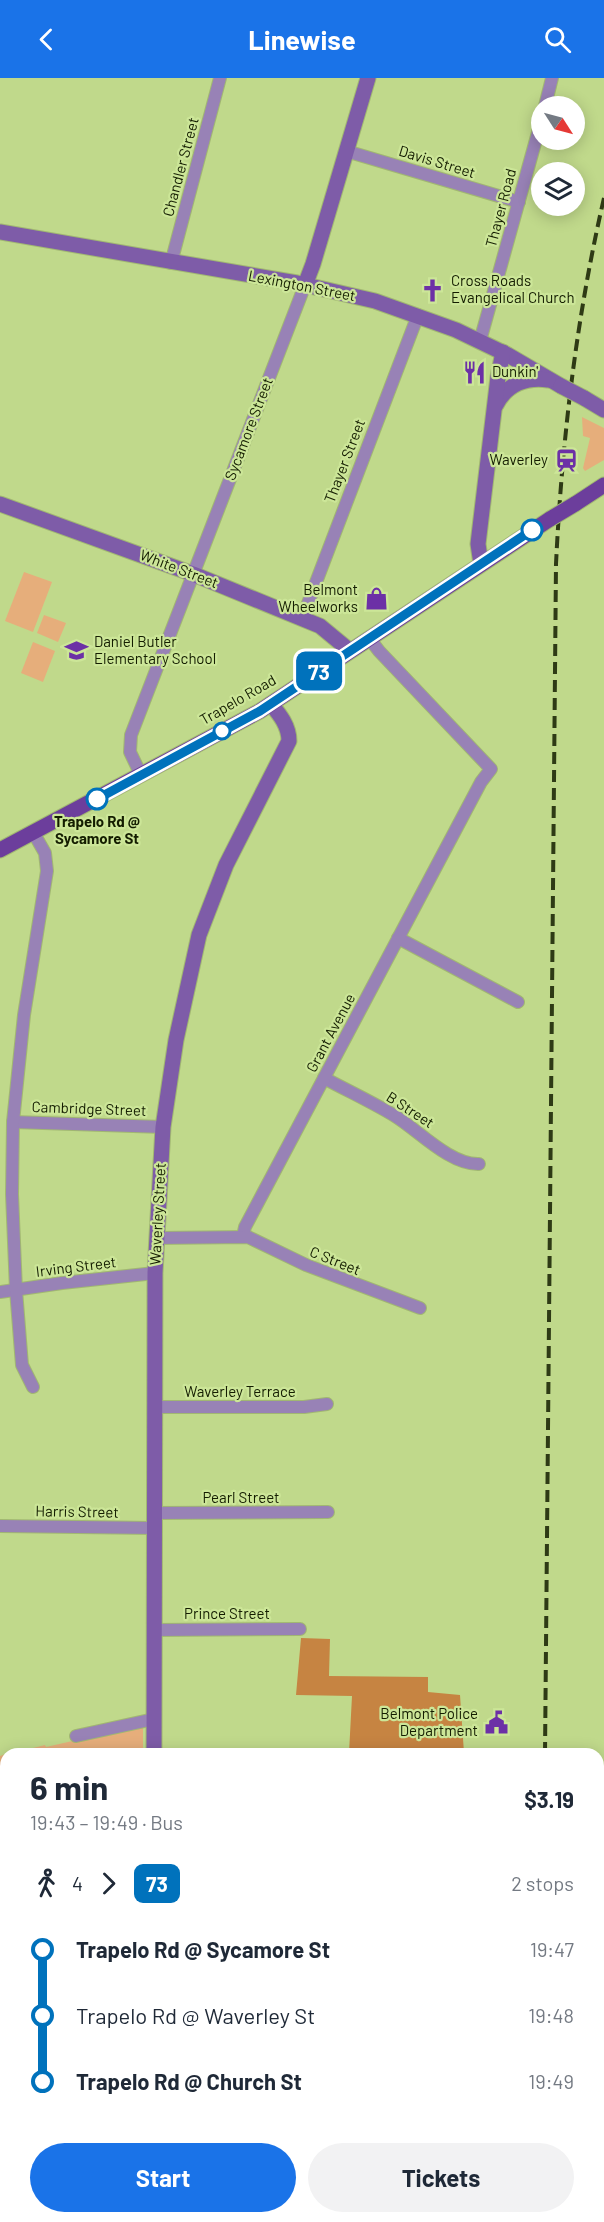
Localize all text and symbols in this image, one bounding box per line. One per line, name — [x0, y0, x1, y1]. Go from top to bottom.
icon: back — [30, 23, 63, 56]
text: Linewise — [248, 23, 356, 55]
icon: search — [541, 23, 574, 56]
north arrow — [531, 96, 585, 150]
map controls — [531, 96, 585, 216]
street label: Chandler Street — [158, 115, 202, 218]
street label: Davis Street — [397, 141, 478, 181]
button: layers — [531, 162, 585, 216]
street label: Thayer Road — [481, 167, 519, 249]
street label: Lexington Street — [247, 266, 357, 304]
place label: Cross Roads Evangelical Church — [451, 271, 575, 306]
church icon: Cross Roads Evangelical Church — [420, 277, 446, 303]
restaurant icon: Dunkin' — [461, 359, 487, 385]
place label: Dunkin' — [492, 362, 538, 380]
street label: Sycamore Street — [220, 375, 276, 483]
street label: Thayer Street — [320, 416, 368, 505]
station icon: Waverley — [553, 447, 579, 473]
place label: Waverley — [489, 450, 548, 468]
unlabelled marker — [521, 519, 543, 541]
street label: White Street — [138, 545, 221, 591]
place label: Belmont Wheelworks — [279, 580, 358, 615]
shop icon: Belmont Wheelworks — [363, 586, 389, 612]
place label: Daniel Butler Elementary School — [94, 632, 216, 667]
school or university icon: Daniel Butler Elementary School — [63, 638, 89, 664]
line badge: 73 — [292, 652, 346, 690]
text: 73 — [308, 659, 330, 684]
street label: Trapelo Road — [196, 670, 279, 728]
unlabelled marker — [213, 722, 231, 740]
marker: Trapelo Rd @ Sycamore St — [86, 788, 108, 810]
place label: Trapelo Rd @ Sycamore St — [54, 812, 140, 847]
street label: Grant Avenue — [302, 990, 358, 1075]
street label: B Street — [383, 1087, 438, 1131]
street label: Cambridge Street — [31, 1097, 147, 1119]
street label: Waverley Street — [145, 1162, 169, 1266]
street label: C Street — [307, 1242, 363, 1278]
street label: Irving Street — [35, 1252, 117, 1280]
street label: Waverley Terrace — [184, 1382, 296, 1400]
street label: Pearl Street — [202, 1488, 280, 1506]
street label: Harris Street — [35, 1501, 119, 1521]
street label: Prince Street — [184, 1604, 270, 1622]
place label: Belmont Police Department — [380, 1704, 478, 1739]
public building icon: Belmont Police Department — [483, 1710, 509, 1736]
text: 6 min — [30, 1767, 108, 1807]
text: $3.19 — [524, 1786, 574, 1812]
text: 19:43 – 19:49 · Bus — [30, 1810, 183, 1834]
icon: walk — [30, 1867, 63, 1900]
icon: forward — [92, 1867, 125, 1900]
text: 4 — [72, 1871, 83, 1895]
text: 73 — [146, 1871, 168, 1896]
text: 2 stops — [511, 1871, 574, 1895]
text: Trapelo Rd @ Sycamore St — [76, 1936, 330, 1962]
text: 19:47 — [530, 1937, 574, 1961]
text: Trapelo Rd @ Waverley St — [76, 2002, 315, 2028]
text: 19:48 — [528, 2003, 574, 2027]
text: Trapelo Rd @ Church St — [76, 2068, 302, 2094]
text: 19:49 — [528, 2069, 574, 2093]
button: Start — [30, 2143, 296, 2212]
button: Tickets — [308, 2143, 574, 2212]

